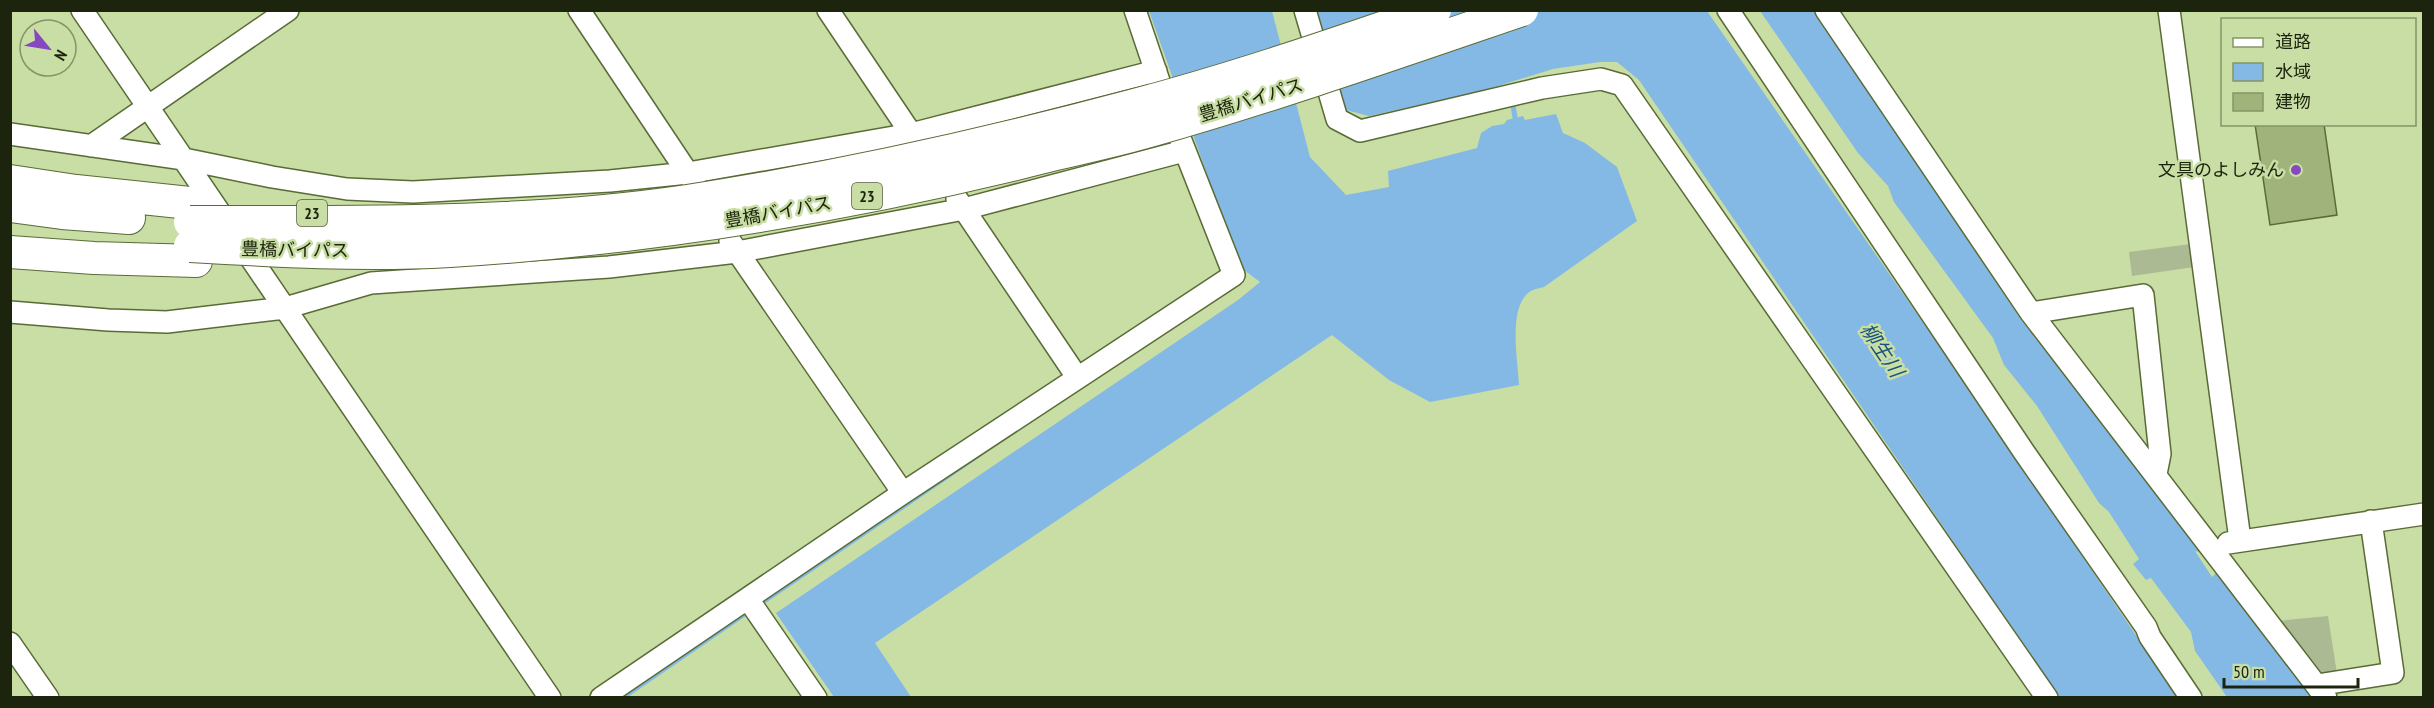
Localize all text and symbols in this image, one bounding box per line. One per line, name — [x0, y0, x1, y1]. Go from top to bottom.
north arrow — [18, 18, 78, 78]
legend — [2221, 18, 2416, 126]
text: 道路 — [2275, 30, 2311, 53]
text: N — [50, 47, 72, 64]
text: 水域 — [2275, 60, 2311, 83]
street label: 豊橋バイパス — [1196, 73, 1306, 126]
text: 建物 — [2275, 90, 2311, 113]
place label: 文具のよしみん — [2158, 158, 2284, 181]
marker: 文具のよしみん — [2289, 163, 2303, 177]
road number: 23 — [852, 183, 882, 209]
street label: 豊橋バイパス — [723, 191, 833, 232]
road number: 23 — [297, 200, 327, 226]
street label: 豊橋バイパス — [241, 237, 349, 262]
water label: 柳生川 — [1854, 318, 1911, 384]
scale bar — [2224, 651, 2358, 689]
text: 50 m — [2233, 660, 2265, 683]

